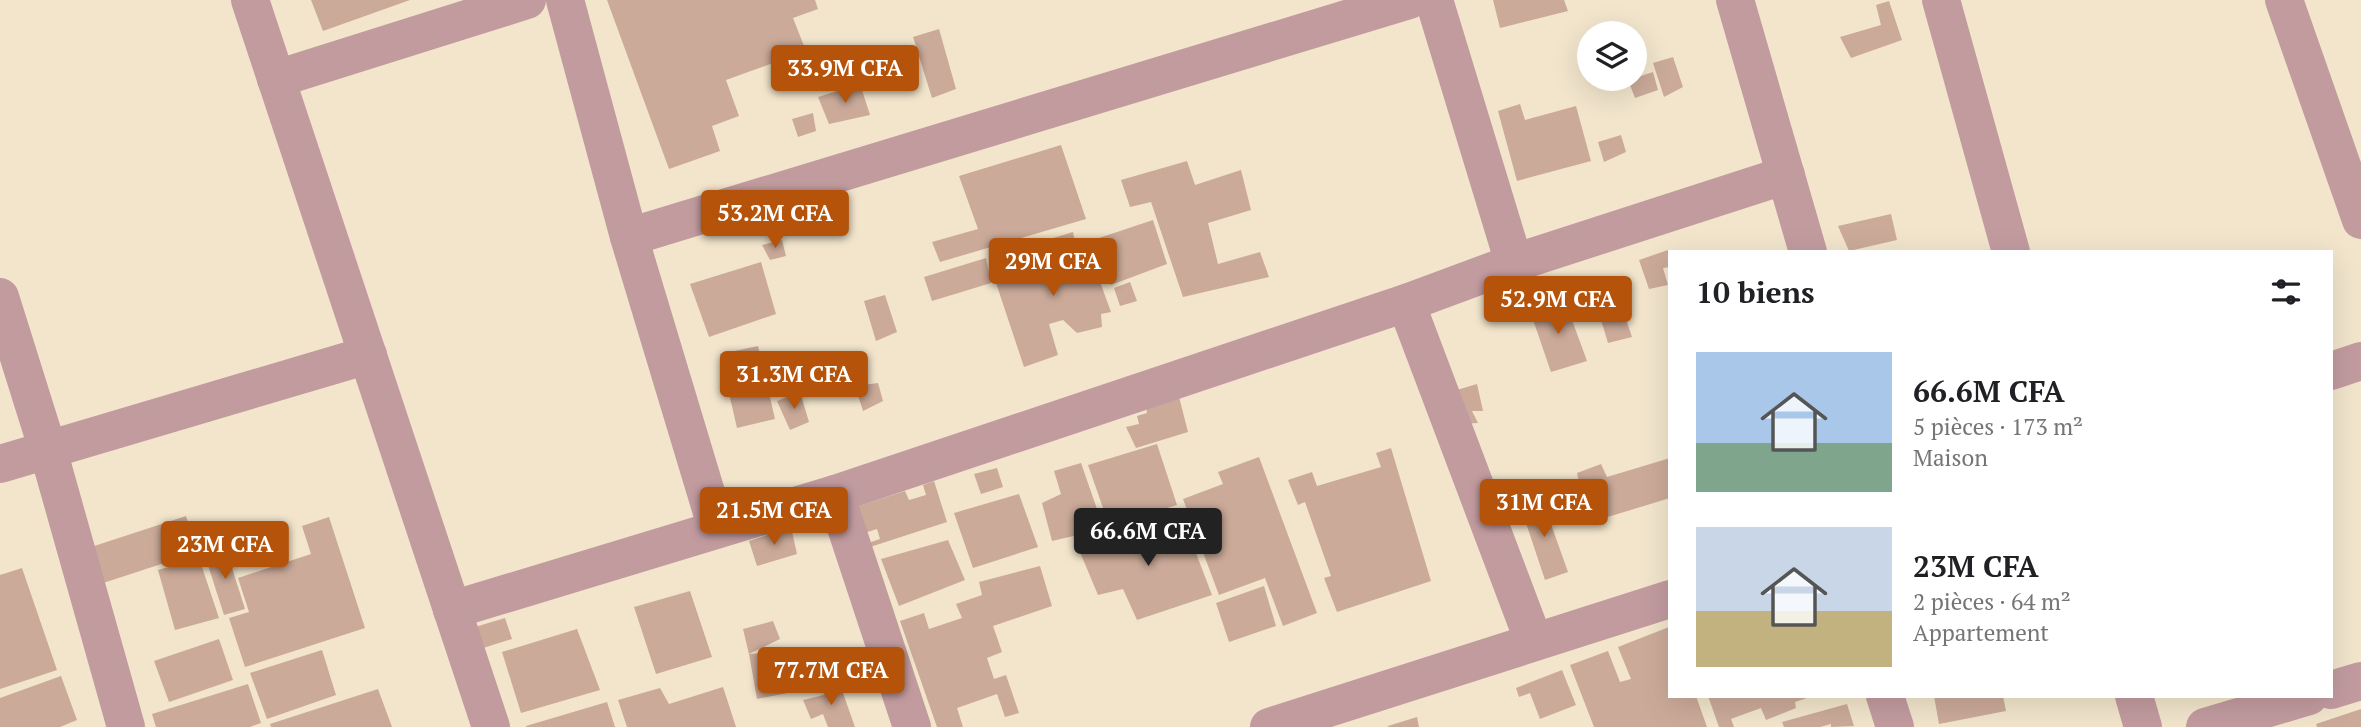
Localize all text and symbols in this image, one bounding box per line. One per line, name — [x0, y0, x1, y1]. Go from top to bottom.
map controls — [1577, 21, 1647, 91]
button: layers — [1577, 21, 1647, 91]
pin: 33.9M CFA — [765, 46, 925, 105]
text: 33.9M CFA — [787, 52, 903, 83]
pin: 53.2M CFA — [695, 190, 855, 250]
text: 53.2M CFA — [717, 197, 833, 228]
pin: 29M CFA — [988, 238, 1118, 298]
text: 29M CFA — [1005, 245, 1101, 276]
text: 10 biens — [1696, 272, 1815, 312]
icon: filters — [2267, 273, 2305, 311]
pin: 52.9M CFA — [1478, 276, 1638, 336]
text: 52.9M CFA — [1500, 283, 1616, 314]
pin: 31.3M CFA — [714, 352, 874, 411]
text: 31.3M CFA — [736, 358, 852, 389]
text: 66.6M CFA — [1913, 371, 2065, 411]
icon: home — [1752, 380, 1836, 464]
text: 5 pièces · 173 m² — [1913, 411, 2083, 442]
text: Maison — [1913, 442, 1988, 473]
pin: 31M CFA — [1479, 480, 1609, 539]
text: 31M CFA — [1496, 486, 1592, 517]
pin: 21.5M CFA — [694, 488, 854, 547]
text: 21.5M CFA — [716, 494, 832, 525]
pin: 66.6M CFA — [1068, 508, 1228, 568]
text: 66.6M CFA — [1090, 515, 1206, 546]
pin: 23M CFA — [160, 522, 290, 581]
text: 23M CFA — [177, 528, 273, 559]
text: 23M CFA — [1913, 546, 2039, 586]
icon: home — [1752, 555, 1836, 639]
text: 2 pièces · 64 m² — [1913, 586, 2071, 617]
text: Appartement — [1913, 617, 2049, 648]
pin: 77.7M CFA — [751, 648, 911, 707]
text: 77.7M CFA — [774, 654, 888, 685]

